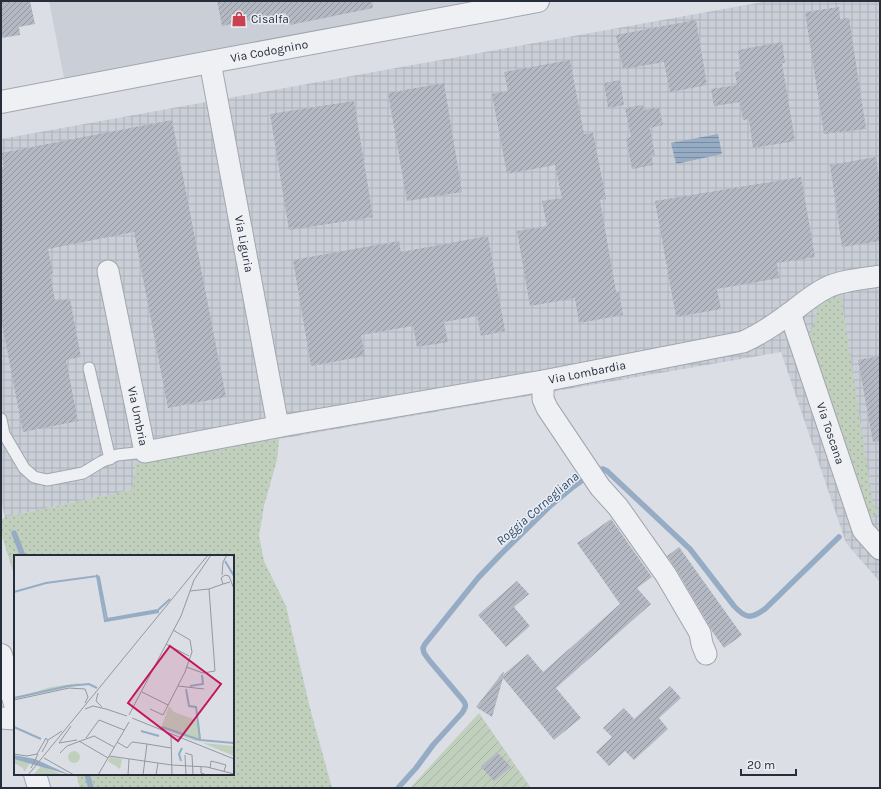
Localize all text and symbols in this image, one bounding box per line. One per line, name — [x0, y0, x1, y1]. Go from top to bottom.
shop icon: Cisalfa — [230, 10, 248, 28]
place label: Cisalfa — [251, 12, 289, 26]
street label: Via Codognino — [229, 37, 309, 65]
street label: Via Liguria — [232, 214, 256, 273]
street label: Via Lombardia — [547, 358, 627, 387]
street label: Via Umbria — [125, 385, 151, 447]
street label: Via Toscana — [814, 401, 847, 466]
water label: Roggia Cornegliana — [493, 468, 582, 548]
inset map — [14, 555, 234, 775]
scale bar — [741, 751, 796, 777]
text: 20 m — [747, 758, 775, 772]

